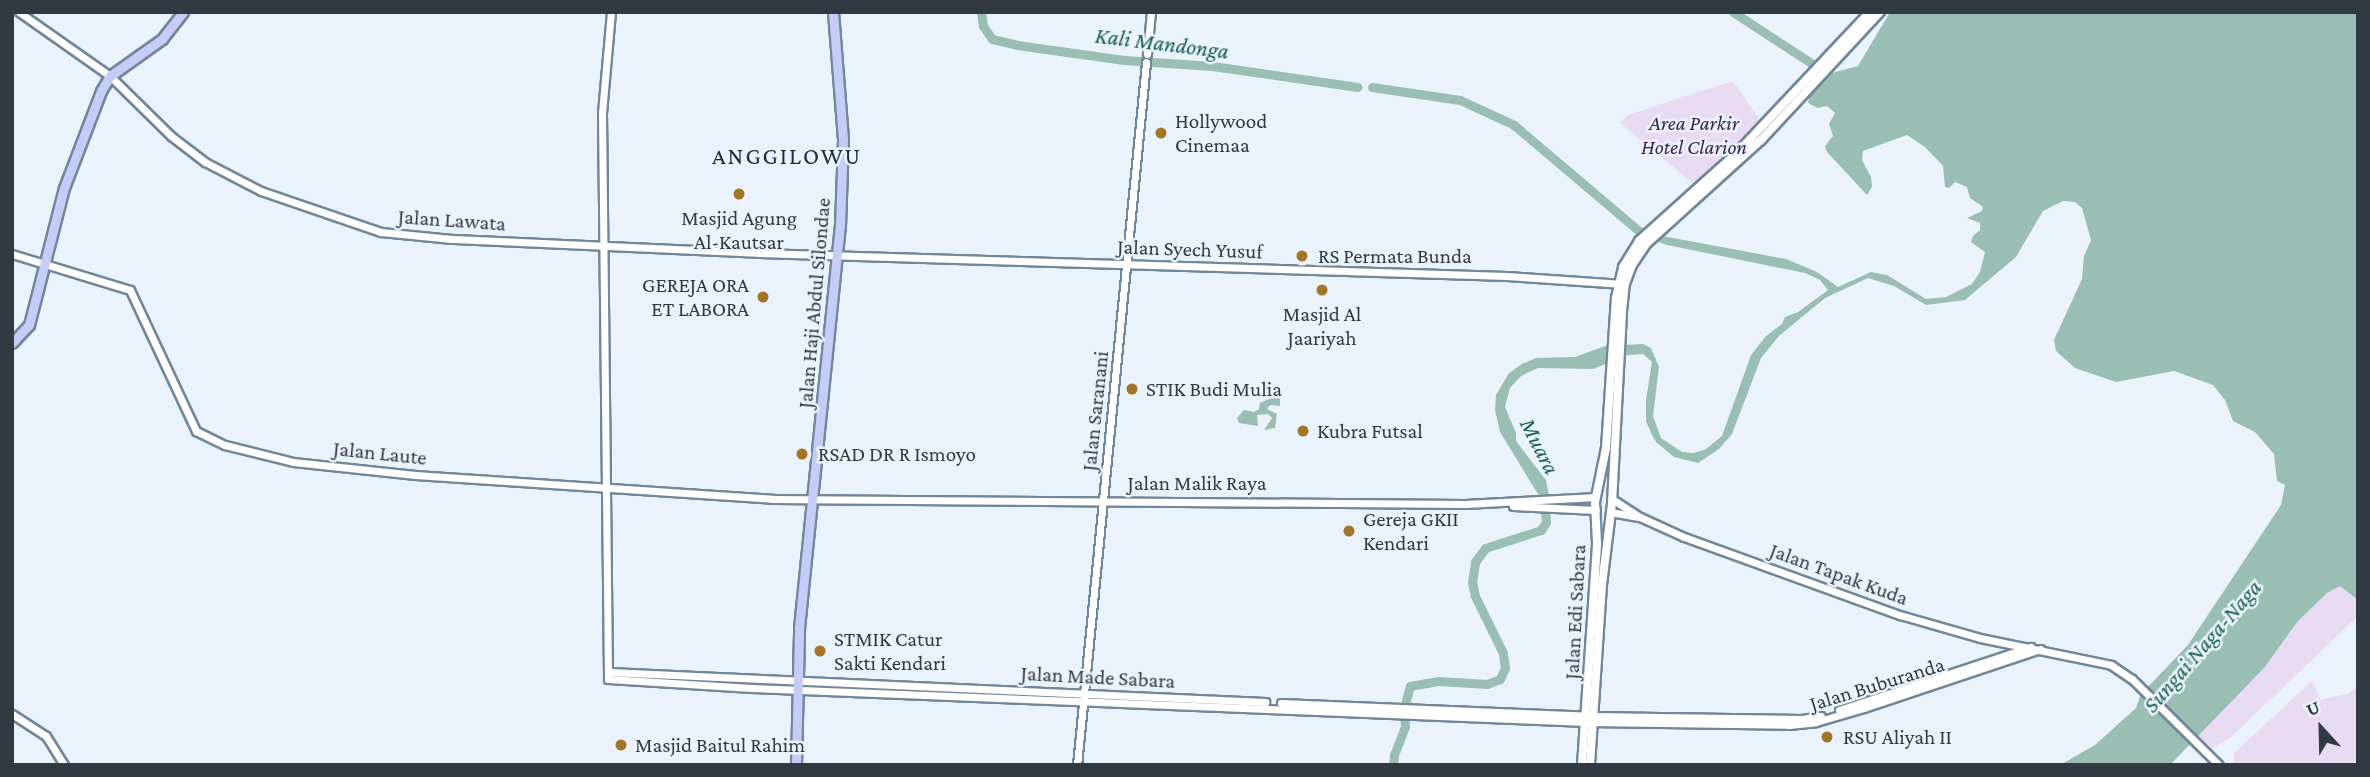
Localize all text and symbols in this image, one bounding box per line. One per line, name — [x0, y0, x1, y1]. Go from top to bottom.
water label: Kali Mandonga — [1093, 21, 1231, 65]
place label: Hollywood Cinemaa — [1175, 108, 1267, 158]
park label: Area Parkir Hotel Clarion — [1641, 110, 1747, 160]
marker: Hollywood Cinemaa — [1153, 125, 1169, 141]
district label: ANGGILOWU — [713, 142, 861, 170]
marker: Masjid Agung Al-Kautsar — [731, 186, 747, 202]
street label: Jalan Haji Abdul Silondae — [792, 197, 836, 409]
street label: Jalan Lawata — [397, 204, 507, 236]
place label: Masjid Agung Al-Kautsar — [681, 205, 797, 255]
street label: Jalan Syech Yusuf — [1117, 234, 1263, 264]
place label: RS Permata Bunda — [1318, 243, 1472, 269]
marker: RS Permata Bunda — [1292, 246, 1312, 266]
place label: GEREJA ORA ET LABORA — [642, 272, 749, 322]
marker: Masjid Al Jaariyah — [1314, 282, 1330, 298]
marker: GEREJA ORA ET LABORA — [755, 289, 771, 305]
place label: Masjid Al Jaariyah — [1283, 301, 1361, 351]
street label: Jalan Saranani — [1076, 350, 1114, 472]
place label: STIK Budi Mulia — [1146, 376, 1282, 402]
marker: STIK Budi Mulia — [1124, 381, 1140, 397]
water label: Muara — [1514, 413, 1566, 479]
place label: Kubra Futsal — [1317, 418, 1423, 444]
marker: Kubra Futsal — [1295, 423, 1311, 439]
street label: Jalan Laute — [332, 436, 428, 470]
place label: RSAD DR R Ismoyo — [818, 441, 976, 467]
marker: RSAD DR R Ismoyo — [792, 444, 812, 464]
street label: Jalan Malik Raya — [1128, 470, 1266, 496]
place label: Gereja GKII Kendari — [1363, 506, 1459, 556]
marker: Gereja GKII Kendari — [1341, 523, 1357, 539]
street label: Jalan Tapak Kuda — [1766, 537, 1912, 611]
street label: Jalan Edi Sabara — [1559, 544, 1591, 680]
water label: Sungai Naga-Naga — [2137, 574, 2267, 718]
place label: STMIK Catur Sakti Kendari — [834, 626, 946, 676]
marker: STMIK Catur Sakti Kendari — [812, 643, 828, 659]
street label: Jalan Buburanda — [1806, 652, 1948, 716]
street label: Jalan Made Sabara — [1020, 660, 1176, 694]
north arrow — [2286, 693, 2356, 763]
text: U — [2303, 696, 2323, 720]
place label: RSU Aliyah II — [1843, 724, 1952, 750]
marker: RSU Aliyah II — [1817, 727, 1837, 747]
place label: Masjid Baitul Rahim — [635, 732, 805, 758]
marker: Masjid Baitul Rahim — [613, 737, 629, 753]

